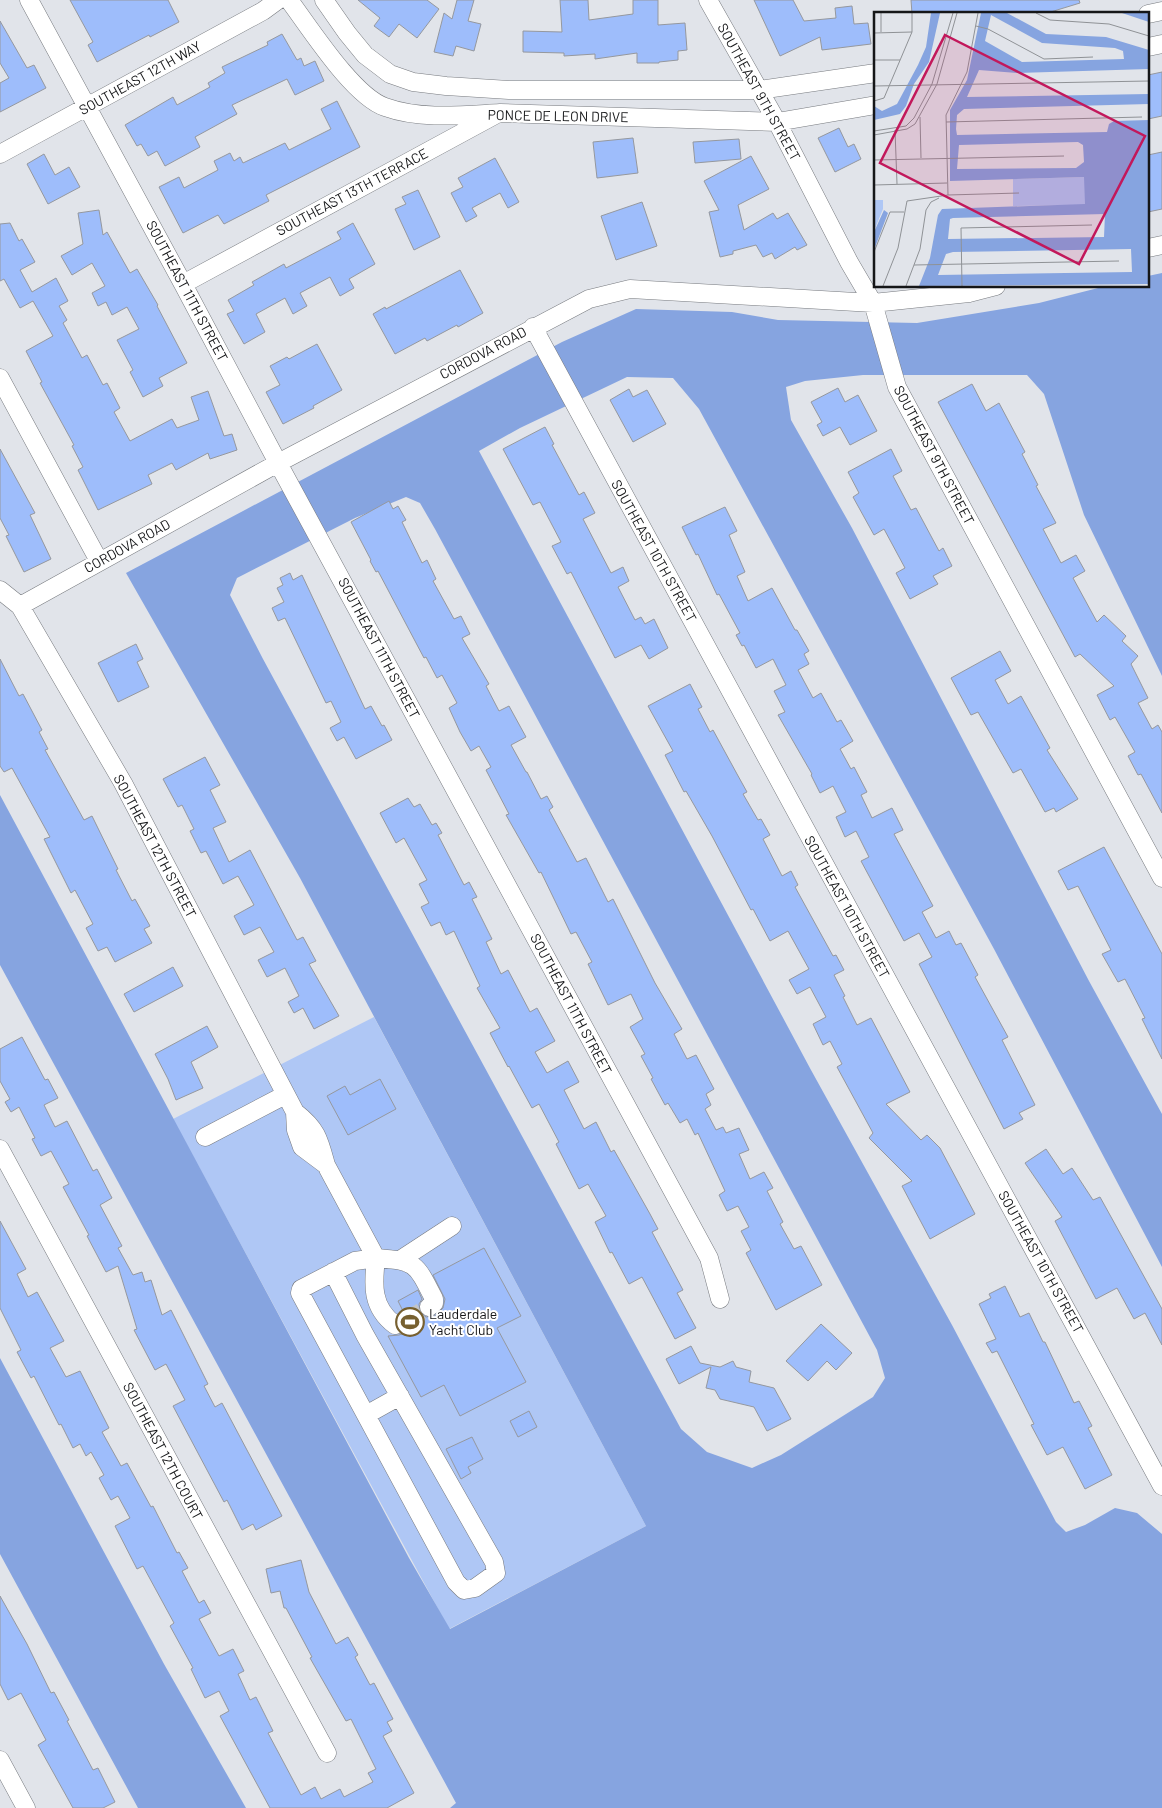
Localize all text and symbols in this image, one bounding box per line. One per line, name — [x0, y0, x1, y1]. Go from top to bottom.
inset map — [874, 12, 1150, 288]
street label: SOUTHEAST 9TH STREET — [714, 20, 804, 164]
street label: SOUTHEAST 12TH WAY — [76, 37, 204, 118]
street label: PONCE DE LEON DRIVE — [487, 106, 629, 125]
street label: SOUTHEAST 13TH TERRACE — [273, 144, 431, 239]
street label: SOUTHEAST 11TH STREET — [143, 217, 232, 364]
street label: CORDOVA ROAD — [437, 323, 529, 383]
street label: SOUTHEAST 9TH STREET — [891, 382, 978, 527]
street label: SOUTHEAST 10TH STREET — [608, 477, 701, 625]
street label: CORDOVA ROAD — [81, 515, 173, 576]
street label: SOUTHEAST 11TH STREET — [335, 574, 424, 721]
street label: SOUTHEAST 12TH STREET — [110, 771, 200, 920]
street label: SOUTHEAST 10TH STREET — [801, 833, 894, 981]
street label: SOUTHEAST 11TH STREET — [527, 930, 616, 1077]
street label: SOUTHEAST 10TH STREET — [995, 1188, 1088, 1336]
place label: Lauderdale Yacht Club — [429, 1305, 497, 1338]
sports icon: Lauderdale Yacht Club — [395, 1307, 425, 1337]
street label: SOUTHEAST 12TH COURT — [120, 1379, 207, 1522]

